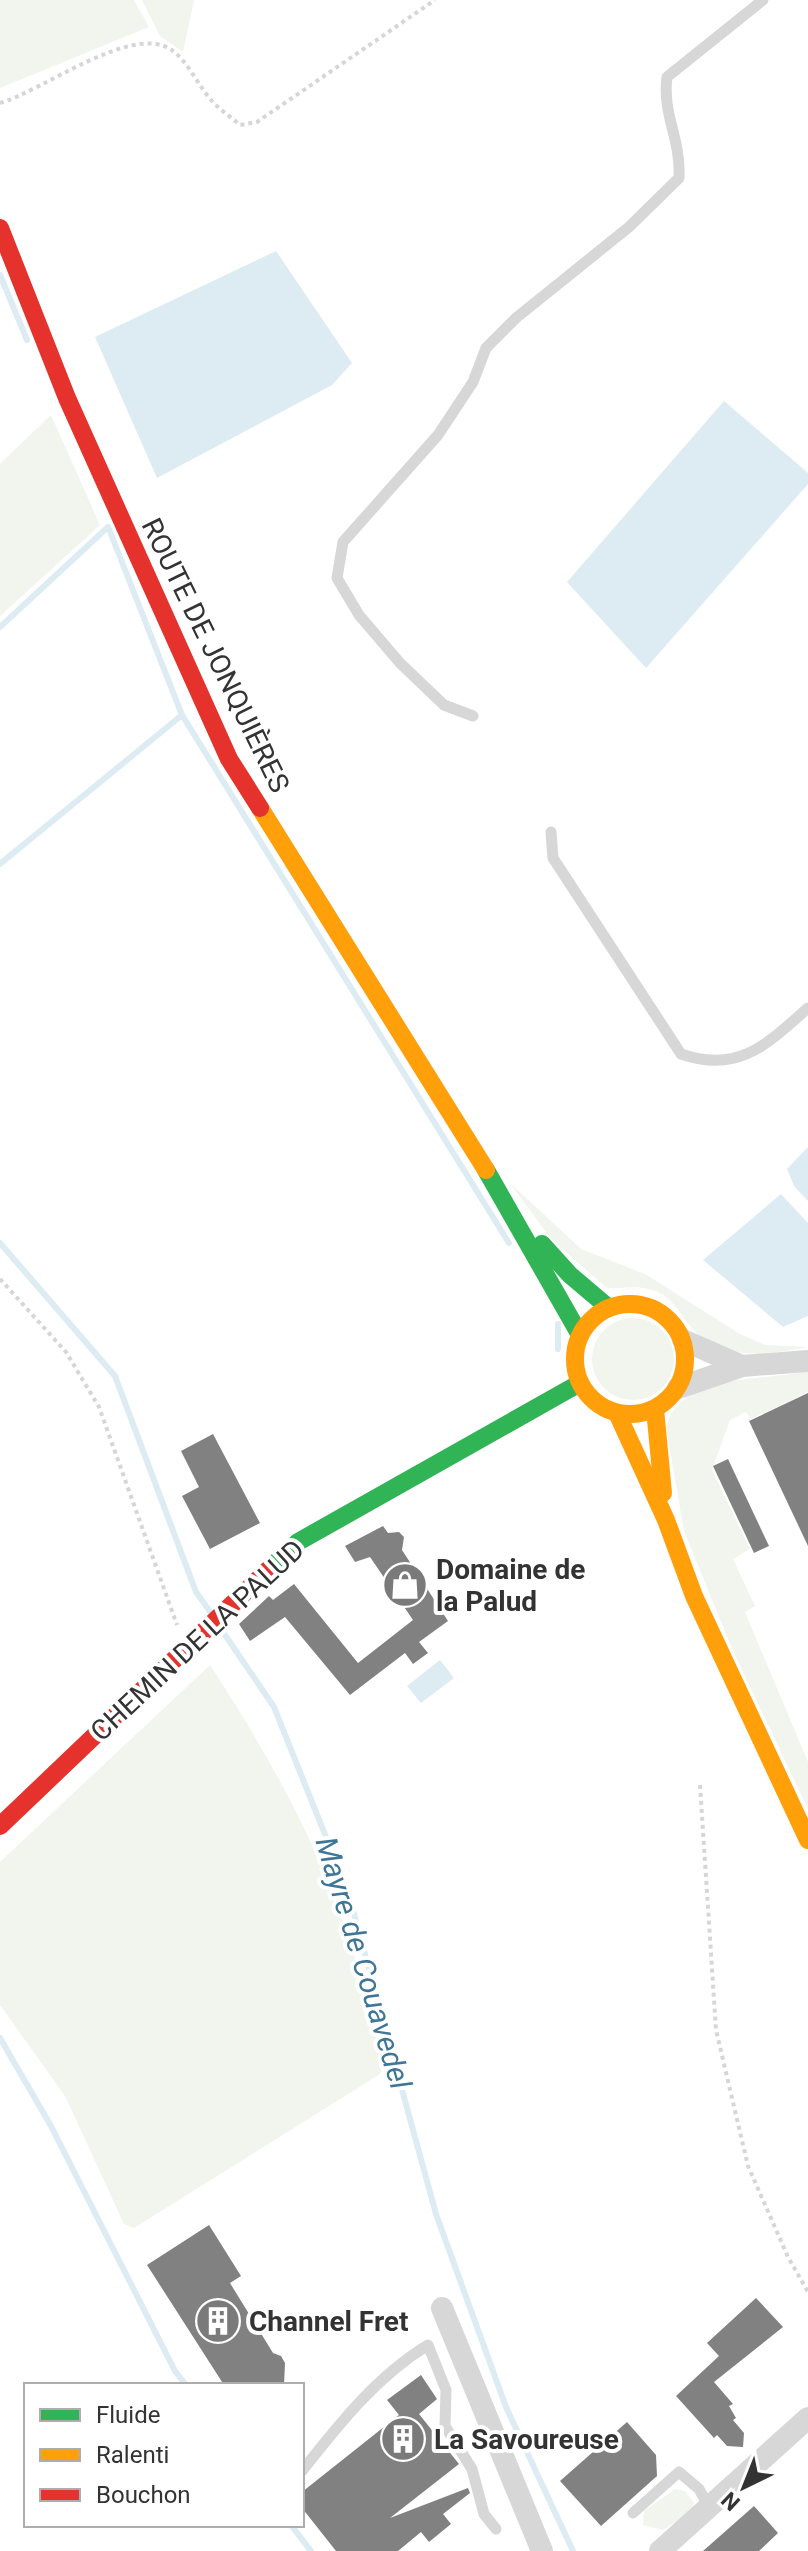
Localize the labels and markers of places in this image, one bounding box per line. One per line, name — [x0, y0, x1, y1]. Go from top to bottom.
place label: Domaine de la Palud — [436, 1553, 585, 1618]
shop icon: Domaine de la Palud — [381, 1561, 429, 1609]
building icon: Channel Fret — [194, 2297, 242, 2345]
place label: Channel Fret — [249, 2305, 408, 2338]
building icon: La Savoureuse — [379, 2415, 427, 2463]
place label: La Savoureuse — [434, 2423, 619, 2456]

